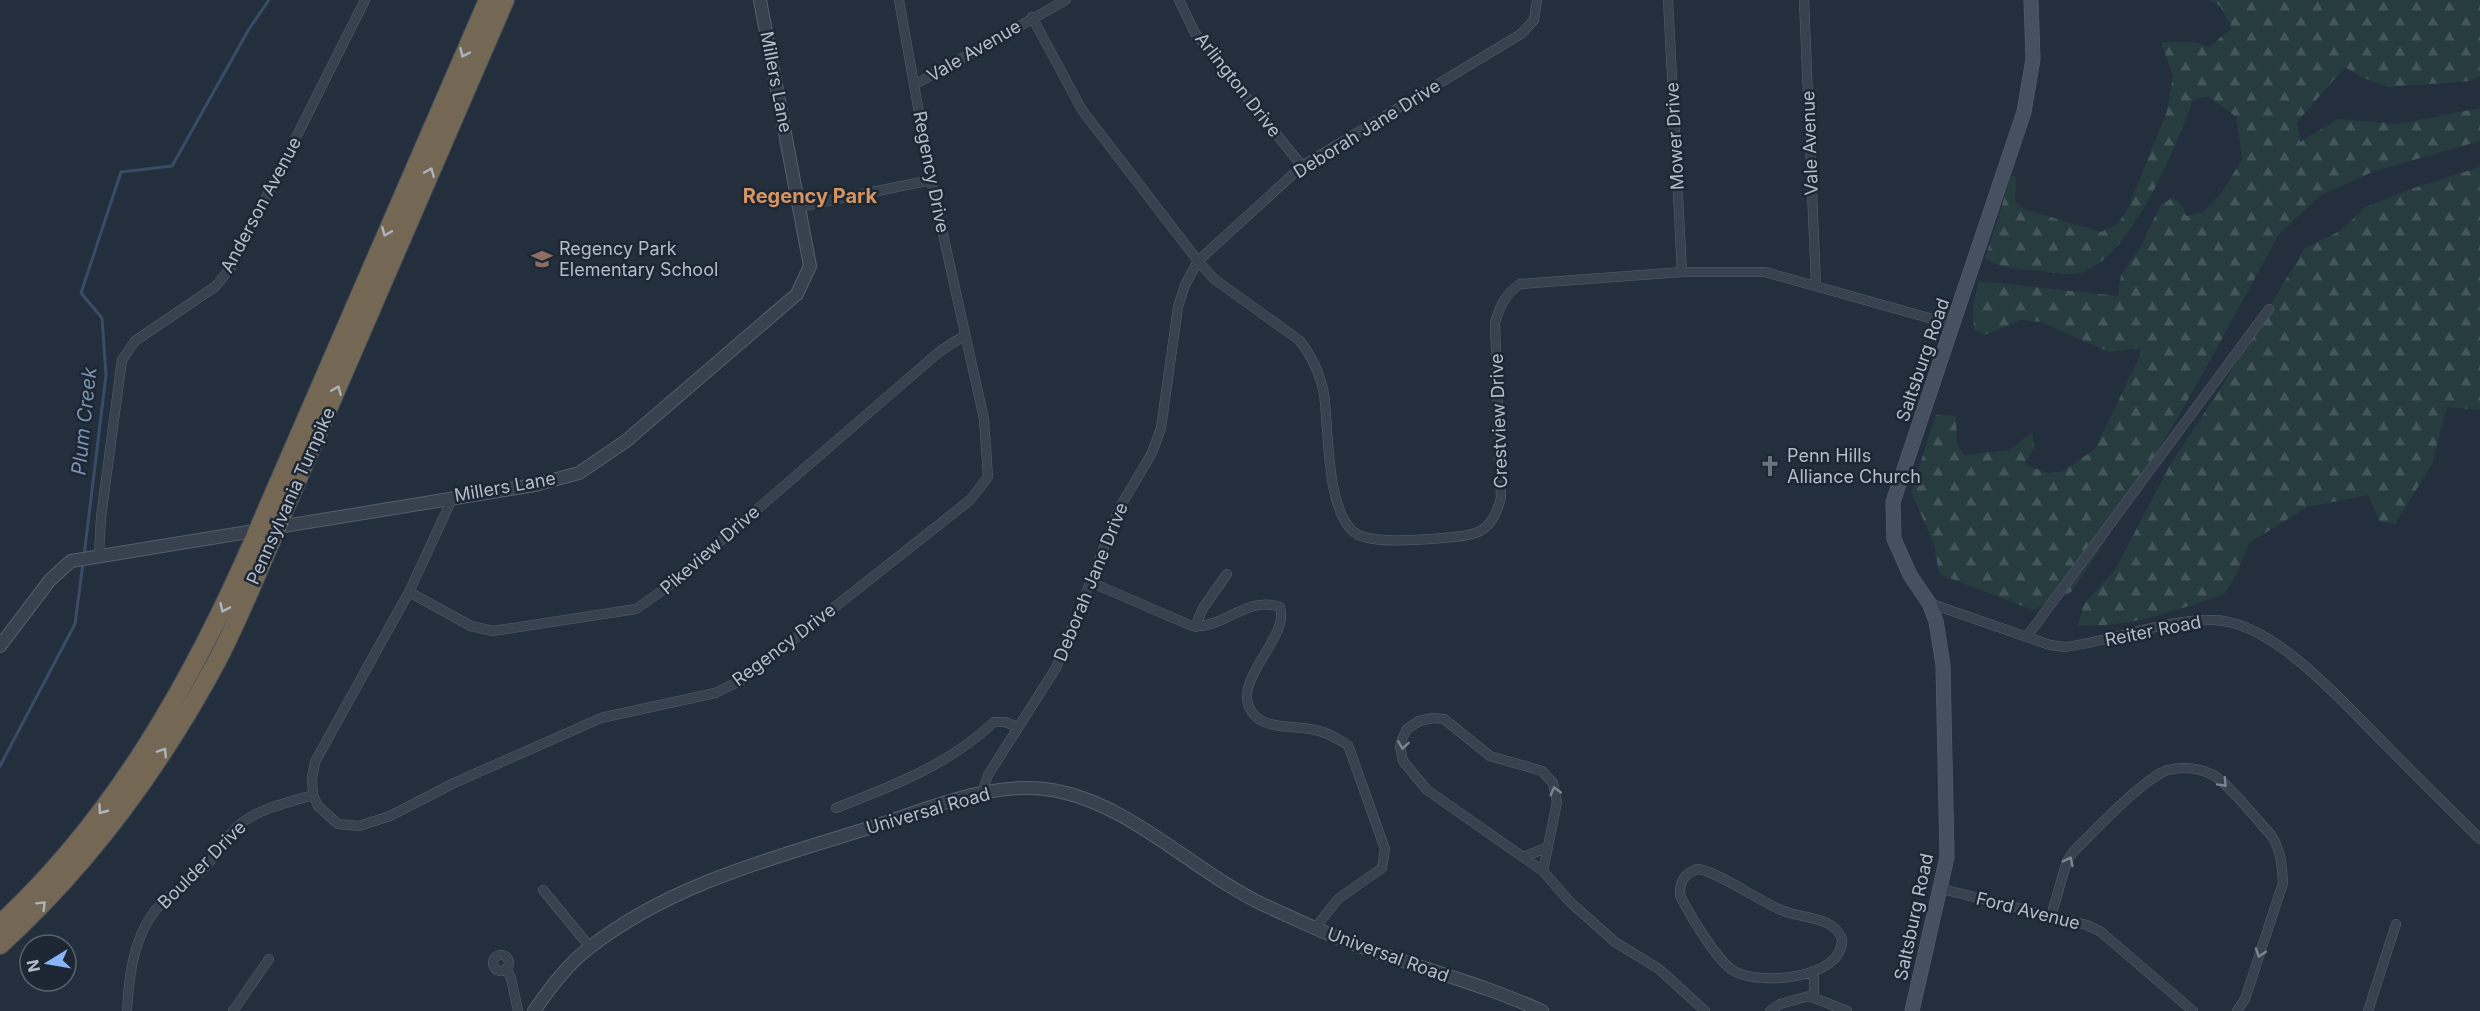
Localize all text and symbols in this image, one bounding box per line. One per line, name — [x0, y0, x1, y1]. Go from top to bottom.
street label: Vale Avenue — [923, 15, 1024, 86]
street label: Arlington Drive — [1191, 28, 1286, 141]
street label: Millers Lane — [756, 30, 797, 134]
one-way arrow — [459, 47, 471, 58]
street label: Deborah Jane Drive — [1289, 75, 1444, 182]
street label: Mower Drive — [1661, 81, 1688, 191]
street label: Vale Avenue — [1797, 90, 1822, 196]
street label: Regency Drive — [909, 109, 954, 235]
street label: Anderson Avenue — [216, 133, 305, 276]
one-way arrow — [423, 167, 435, 178]
district label: Regency Park — [743, 184, 878, 208]
one-way arrow — [381, 226, 393, 237]
place label: Regency Park Elementary School — [559, 238, 718, 280]
school or university icon: Regency Park Elementary School — [530, 247, 554, 271]
street label: Saltsburg Road — [1892, 295, 1953, 424]
street label: Crestview Drive — [1486, 353, 1511, 489]
water label: Plum Creek — [66, 365, 102, 476]
one-way arrow — [329, 385, 341, 396]
street label: Pennsylvania Turnpike — [242, 404, 339, 588]
place label: Penn Hills Alliance Church — [1787, 445, 1921, 487]
church icon: Penn Hills Alliance Church — [1758, 454, 1782, 478]
street label: Millers Lane — [453, 467, 557, 506]
street label: Deborah Jane Drive — [1049, 499, 1132, 664]
street label: Pikeview Drive — [656, 501, 764, 598]
street label: Regency Drive — [728, 599, 839, 690]
one-way arrow — [219, 601, 231, 612]
street label: Reiter Road — [2103, 611, 2203, 650]
one-way arrow — [1397, 740, 1409, 750]
one-way arrow — [156, 748, 168, 758]
one-way arrow — [2215, 776, 2226, 787]
street label: Universal Road — [864, 783, 992, 838]
one-way arrow — [1549, 786, 1562, 796]
one-way arrow — [98, 803, 109, 814]
street label: Boulder Drive — [153, 816, 250, 913]
street label: Saltsburg Road — [1890, 852, 1937, 982]
one-way arrow — [2061, 856, 2073, 867]
street label: Ford Avenue — [1974, 887, 2082, 934]
one-way arrow — [35, 901, 46, 911]
street label: Universal Road — [1324, 923, 1452, 986]
north arrow — [18, 933, 78, 993]
one-way arrow — [2255, 947, 2267, 958]
text: N — [22, 958, 44, 974]

